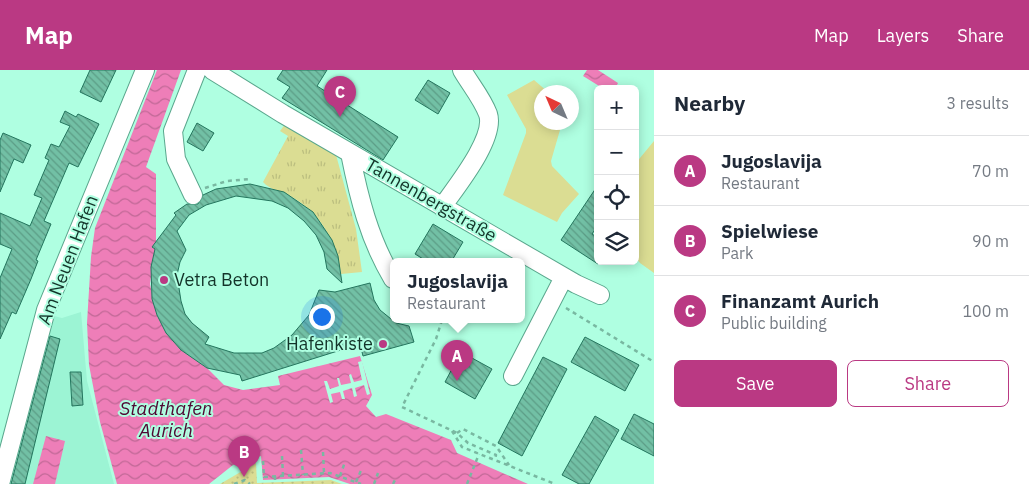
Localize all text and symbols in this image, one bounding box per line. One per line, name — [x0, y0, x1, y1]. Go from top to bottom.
text: Map — [25, 19, 73, 51]
text: Map — [814, 24, 849, 47]
text: Layers — [877, 24, 929, 47]
text: Share — [957, 24, 1004, 47]
pin: C — [324, 76, 356, 117]
north arrow — [534, 85, 579, 130]
map controls — [594, 85, 639, 265]
button: + — [594, 85, 639, 130]
text: Nearby — [674, 89, 745, 117]
text: 3 results — [946, 93, 1009, 113]
button: − — [594, 130, 639, 175]
text: Jugoslavija — [721, 149, 822, 173]
street label: Tannenbergstraße — [362, 153, 501, 247]
text: A — [685, 161, 695, 181]
text: 70 m — [972, 161, 1009, 181]
text: Restaurant — [721, 173, 800, 193]
button: locate — [594, 175, 639, 220]
street label: Am Neuen Hafen — [32, 192, 103, 328]
text: Spielwiese — [721, 219, 819, 243]
button: layers — [594, 220, 639, 265]
text: B — [685, 231, 695, 251]
text: 90 m — [972, 231, 1009, 251]
text: Park — [721, 243, 753, 263]
popup — [390, 258, 525, 323]
place label: Vetra Beton — [174, 268, 269, 291]
text: Jugoslavija — [407, 269, 508, 293]
marker: Vetra Beton — [158, 274, 170, 286]
text: Finanzamt Aurich — [721, 289, 879, 313]
text: Restaurant — [407, 293, 486, 313]
text: C — [685, 301, 695, 321]
text: 100 m — [962, 301, 1009, 321]
your location — [309, 304, 335, 330]
text: Public building — [721, 313, 827, 333]
place label: Hafenkiste — [286, 332, 373, 355]
marker: Hafenkiste — [377, 338, 389, 350]
pin: A — [441, 340, 473, 381]
button: Save — [674, 360, 837, 407]
button: Share — [847, 360, 1009, 407]
water label: Stadthafen Aurich — [119, 396, 213, 442]
pin: B — [228, 436, 260, 477]

